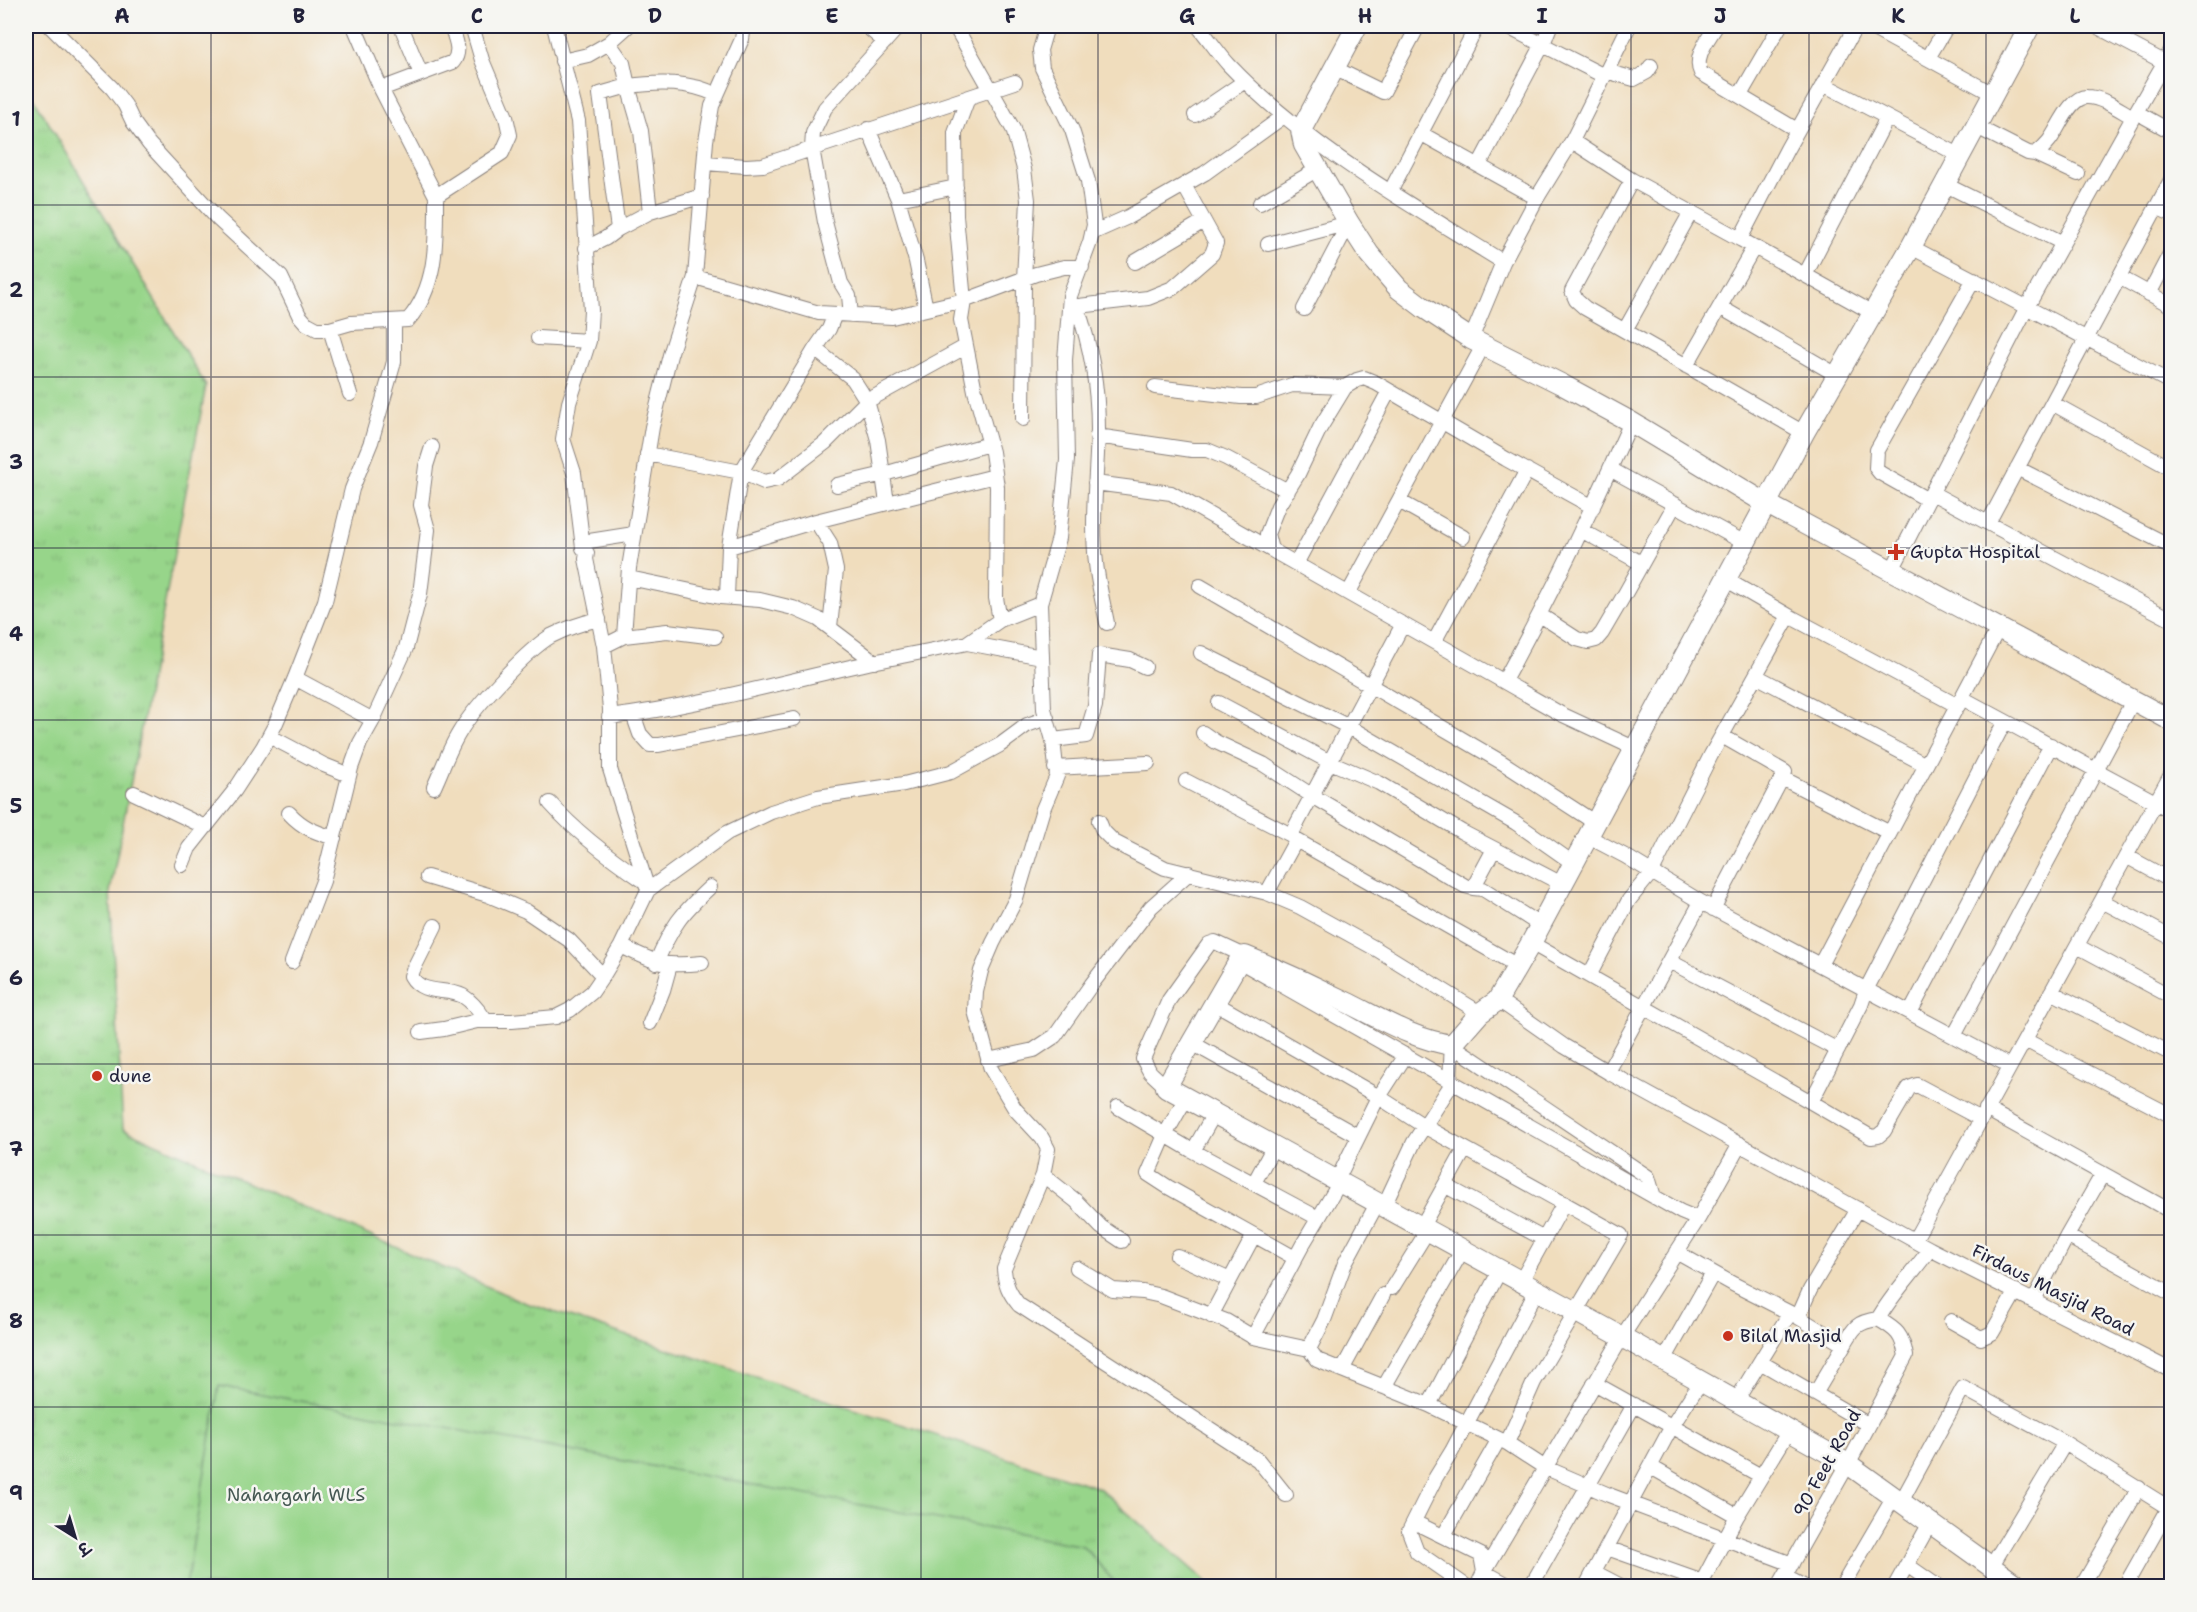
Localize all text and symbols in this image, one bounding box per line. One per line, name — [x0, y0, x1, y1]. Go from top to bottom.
text: A — [114, 3, 130, 29]
text: B — [293, 3, 305, 29]
text: C — [471, 3, 483, 29]
text: D — [648, 3, 662, 29]
text: E — [825, 3, 839, 29]
text: F — [1004, 3, 1016, 29]
text: G — [1179, 3, 1195, 29]
text: H — [1358, 3, 1372, 29]
text: I — [1536, 3, 1548, 29]
text: J — [1714, 3, 1727, 29]
text: K — [1891, 3, 1905, 29]
text: L — [2070, 3, 2081, 29]
text: 1 — [11, 106, 21, 132]
text: 2 — [9, 277, 23, 303]
text: 3 — [9, 449, 23, 475]
place label: Gupta Hospital — [1910, 540, 2041, 564]
marker: Gupta Hospital — [1887, 543, 1905, 561]
text: 4 — [9, 621, 23, 647]
text: 5 — [10, 793, 22, 819]
text: 6 — [9, 965, 23, 991]
place label: dune — [109, 1064, 152, 1088]
marker: dune — [90, 1069, 104, 1083]
text: 7 — [9, 1136, 23, 1162]
street label: Firdaus Masjid Road — [1968, 1239, 2138, 1341]
text: 8 — [9, 1308, 23, 1334]
place label: Bilal Masjid — [1740, 1324, 1842, 1348]
marker: Bilal Masjid — [1721, 1329, 1735, 1343]
street label: 90 Feet Road — [1788, 1405, 1866, 1521]
text: 9 — [9, 1480, 23, 1506]
park label: Nahargarh WLS — [227, 1483, 365, 1507]
north arrow — [45, 1507, 105, 1567]
text: उ — [72, 1536, 96, 1561]

